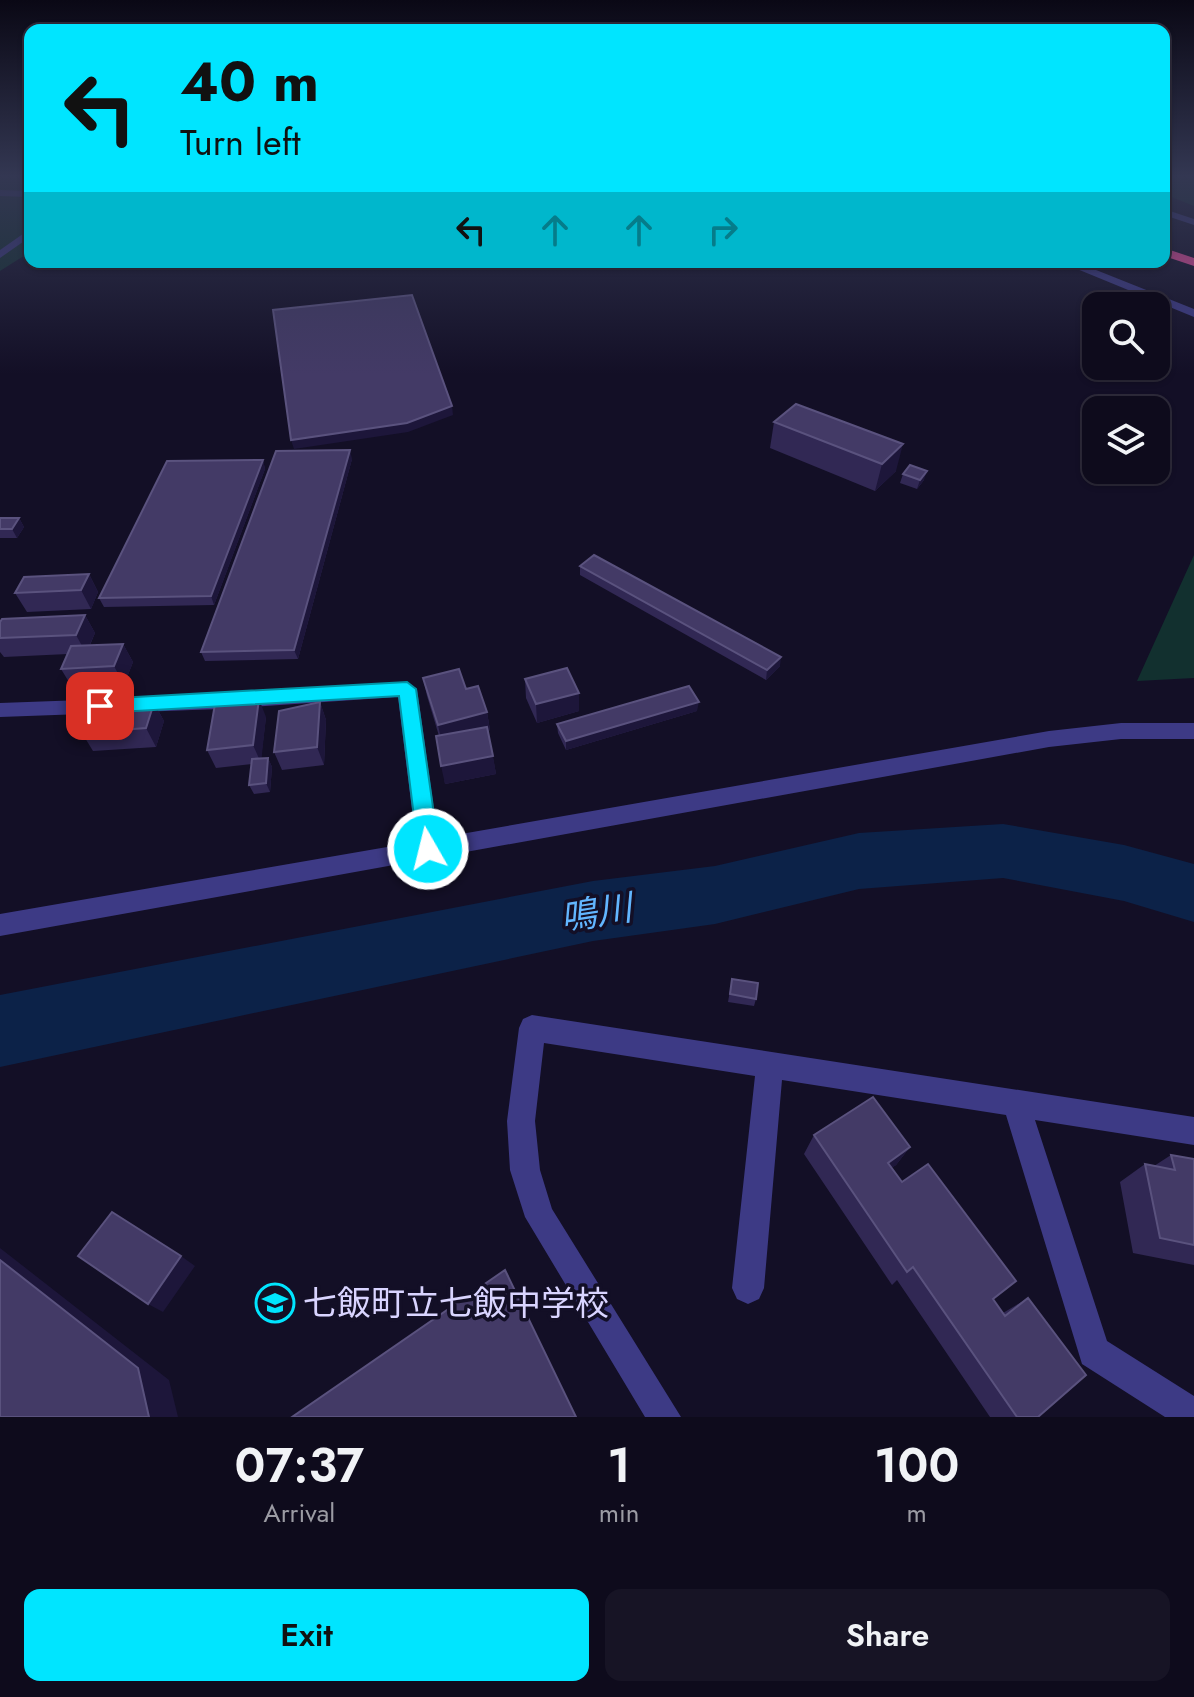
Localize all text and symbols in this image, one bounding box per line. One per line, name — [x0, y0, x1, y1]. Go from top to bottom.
text: 40 m — [180, 41, 319, 122]
icon: left — [48, 56, 152, 160]
text: Turn left — [180, 116, 301, 168]
icon: left — [449, 208, 493, 252]
icon: ahead — [533, 208, 577, 252]
icon: ahead — [617, 208, 661, 252]
icon: right — [701, 208, 745, 252]
map controls — [1082, 292, 1170, 484]
button: search — [1082, 292, 1170, 380]
button: layers — [1082, 396, 1170, 484]
pin — [66, 672, 134, 740]
icon: arrive — [78, 684, 122, 728]
position arrow — [386, 807, 470, 891]
water label: 鳴川 — [556, 880, 640, 943]
place label: 七飯町立七飯中学校 — [303, 1279, 609, 1328]
school or university icon: 七飯町立七飯中学校 — [254, 1282, 296, 1324]
text: 07:37 — [235, 1431, 364, 1500]
text: 1 — [607, 1431, 631, 1500]
text: 100 — [874, 1431, 959, 1500]
text: Arrival — [264, 1494, 335, 1532]
text: min — [599, 1494, 639, 1532]
text: m — [907, 1494, 927, 1532]
button: Exit — [24, 1589, 589, 1681]
button: Share — [605, 1589, 1170, 1681]

